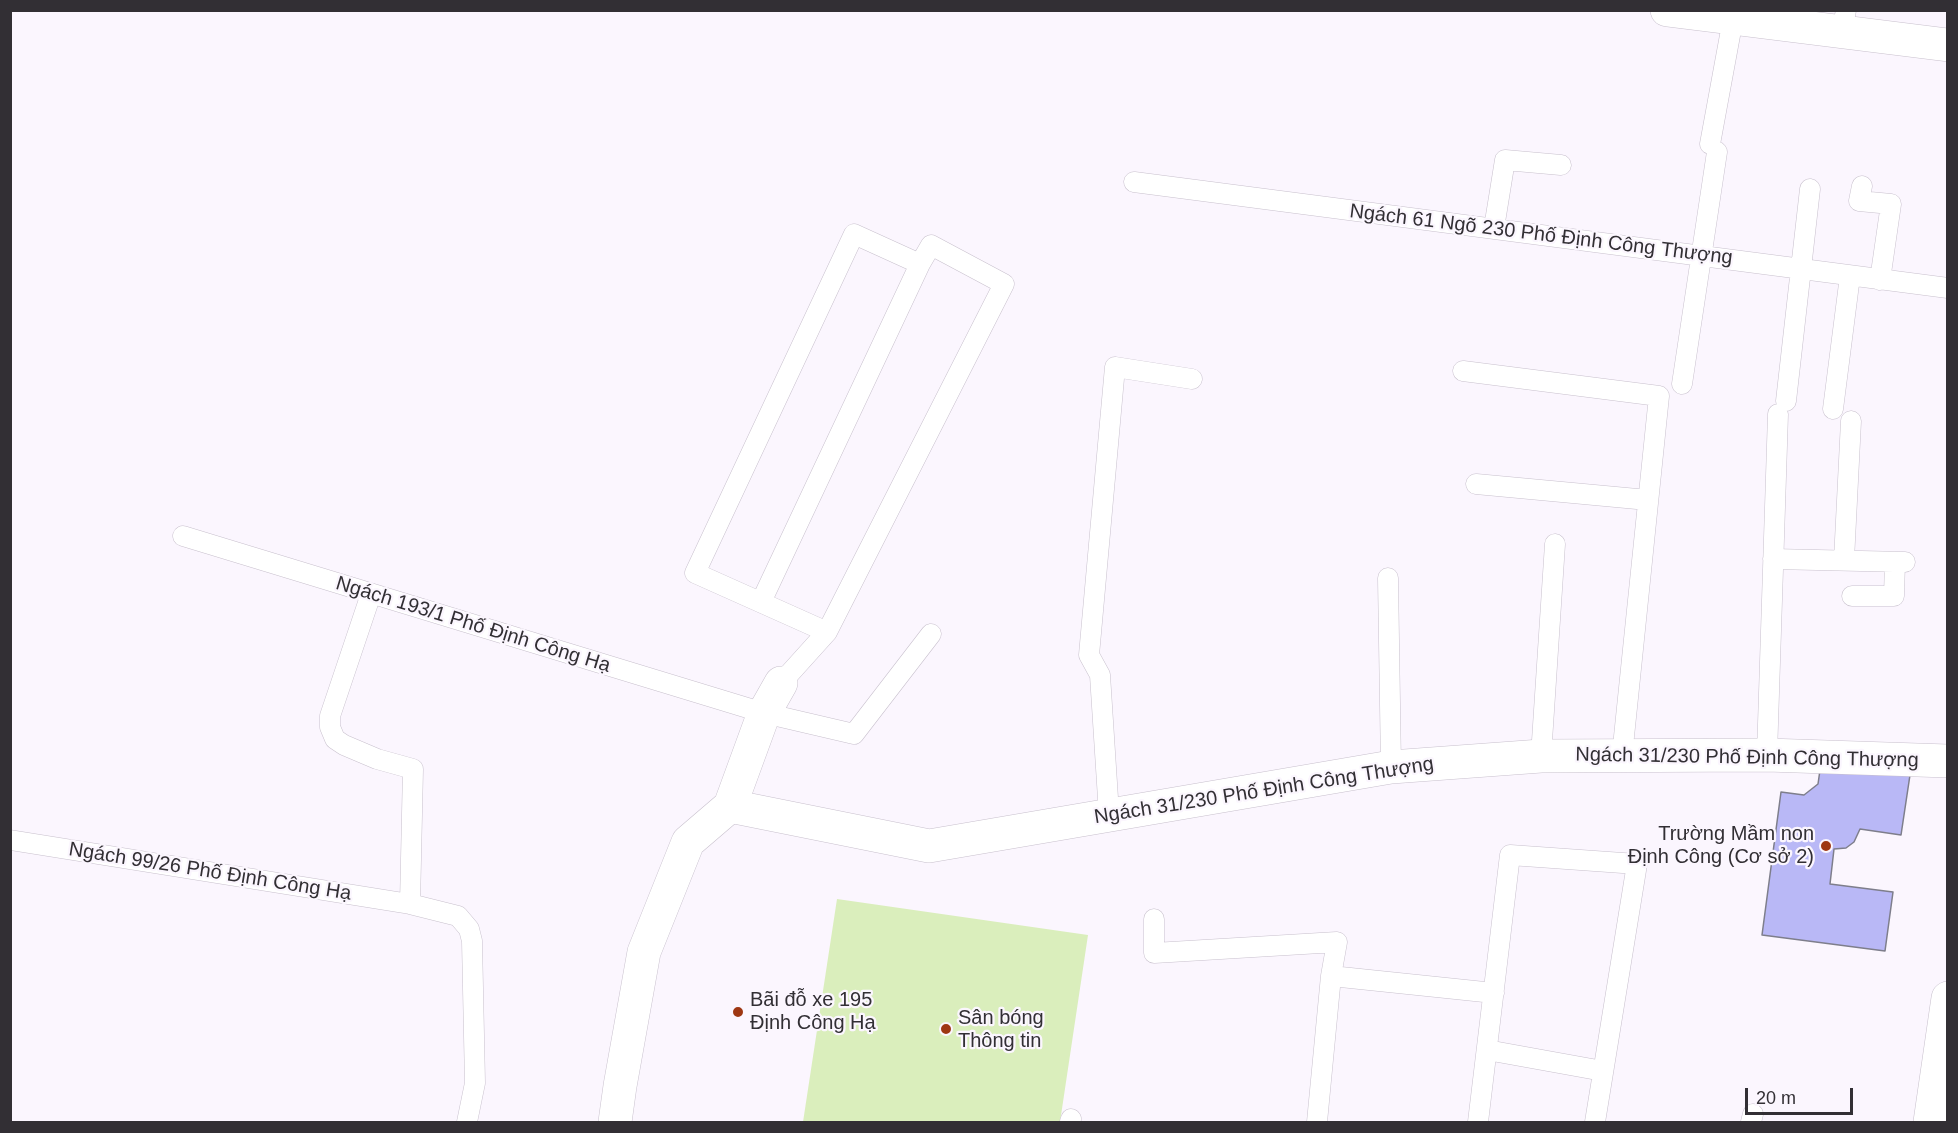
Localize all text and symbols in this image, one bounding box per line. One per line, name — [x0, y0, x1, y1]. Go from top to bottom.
street label: Ngách 61 Ngõ 230 Phố Định Công Thượng — [1348, 200, 1734, 270]
street label: Ngách 193/1 Phố Định Công Hạ — [333, 572, 613, 678]
street label: Ngách 31/230 Phố Định Công Thượng — [1575, 743, 1919, 773]
street label: Ngách 31/230 Phố Định Công Thượng — [1093, 752, 1435, 830]
place label: Trường Mầm non Định Công (Cơ sở 2) — [1628, 822, 1814, 869]
street label: Ngách 99/26 Phố Định Công Hạ — [67, 838, 353, 906]
marker: Trường Mầm non Định Công (Cơ sở 2) — [1819, 839, 1833, 853]
place label: Bãi đỗ xe 195 Định Công Hạ — [750, 988, 876, 1035]
marker: Bãi đỗ xe 195 Định Công Hạ — [731, 1005, 745, 1019]
place label: Sân bóng Thông tin — [958, 1006, 1044, 1053]
marker: Sân bóng Thông tin — [939, 1022, 953, 1036]
scale bar — [1748, 1076, 1856, 1114]
text: 20 m — [1756, 1088, 1796, 1108]

